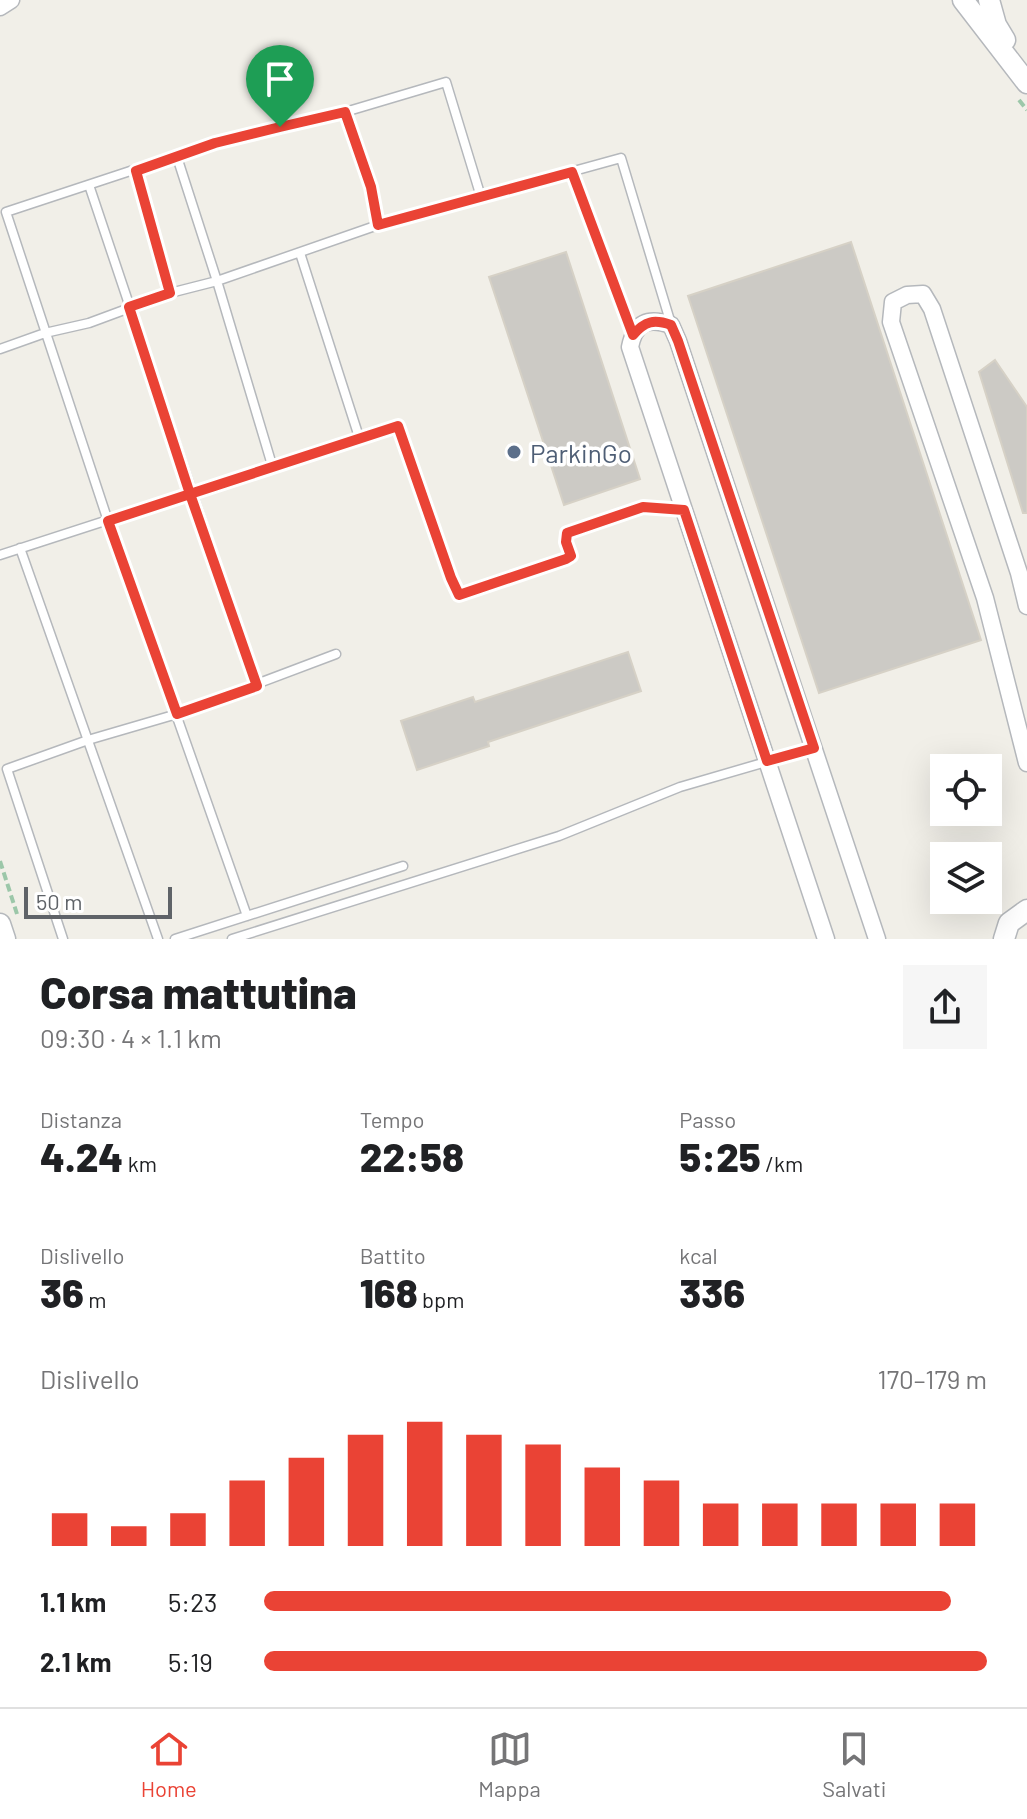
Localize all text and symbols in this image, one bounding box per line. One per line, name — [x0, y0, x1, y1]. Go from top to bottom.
pin — [246, 45, 314, 127]
icon: arrive — [258, 57, 302, 101]
place label: ParkinGo — [530, 437, 632, 468]
marker: ParkinGo — [505, 443, 523, 461]
map controls — [930, 754, 1002, 914]
button: locate — [930, 754, 1002, 826]
button: layers — [930, 842, 1002, 914]
scale bar — [24, 883, 172, 919]
text: 50 m — [36, 888, 82, 914]
text: Corsa mattutina — [40, 965, 357, 1018]
button: share — [903, 965, 987, 1049]
text: 09:30 · 4 × 1.1 km — [40, 1022, 222, 1053]
text: Distanza — [40, 1106, 122, 1132]
text: Tempo — [360, 1106, 425, 1132]
text: Passo — [679, 1106, 736, 1132]
text: 4.24 — [40, 1132, 123, 1180]
text: 22:58 — [360, 1132, 464, 1180]
text: 5:25 — [679, 1132, 761, 1180]
text: km — [123, 1150, 157, 1176]
text: /km — [761, 1150, 803, 1176]
text: Dislivello — [40, 1242, 124, 1268]
text: Battito — [360, 1242, 426, 1268]
text: kcal — [679, 1242, 718, 1268]
text: 36 — [40, 1268, 84, 1316]
text: 168 — [360, 1268, 418, 1316]
text: 336 — [679, 1268, 745, 1316]
text: m — [84, 1286, 106, 1312]
text: bpm — [418, 1286, 464, 1312]
text: Dislivello — [40, 1363, 140, 1394]
text: 170–179 m — [878, 1363, 987, 1394]
text: 1.1 km — [40, 1586, 106, 1617]
text: 5:23 — [168, 1586, 217, 1617]
text: 2.1 km — [40, 1646, 112, 1677]
text: 5:19 — [168, 1646, 213, 1677]
tab: Home — [141, 1727, 197, 1801]
tab: Mappa — [478, 1727, 541, 1801]
tab: Salvati — [822, 1727, 886, 1801]

